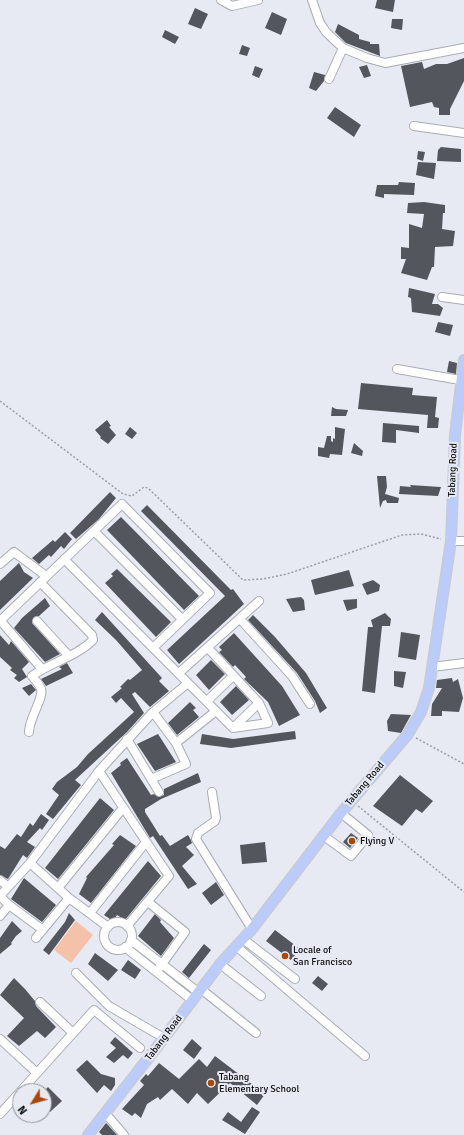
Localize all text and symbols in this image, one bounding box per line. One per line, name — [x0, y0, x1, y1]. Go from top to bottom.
street label: Tabang Road — [446, 443, 460, 497]
street label: Tabang Road — [343, 759, 387, 809]
place label: Flying V — [360, 835, 394, 847]
marker: Flying V — [347, 836, 357, 846]
place label: Locale of San Francisco — [293, 944, 352, 968]
marker: Locale of San Francisco — [280, 951, 290, 961]
street label: Tabang Road — [143, 1013, 185, 1063]
place label: Tabang Elementary School — [219, 1071, 299, 1094]
marker: Tabang Elementary School — [206, 1078, 216, 1088]
north arrow — [12, 1083, 52, 1123]
text: N — [15, 1103, 30, 1117]

